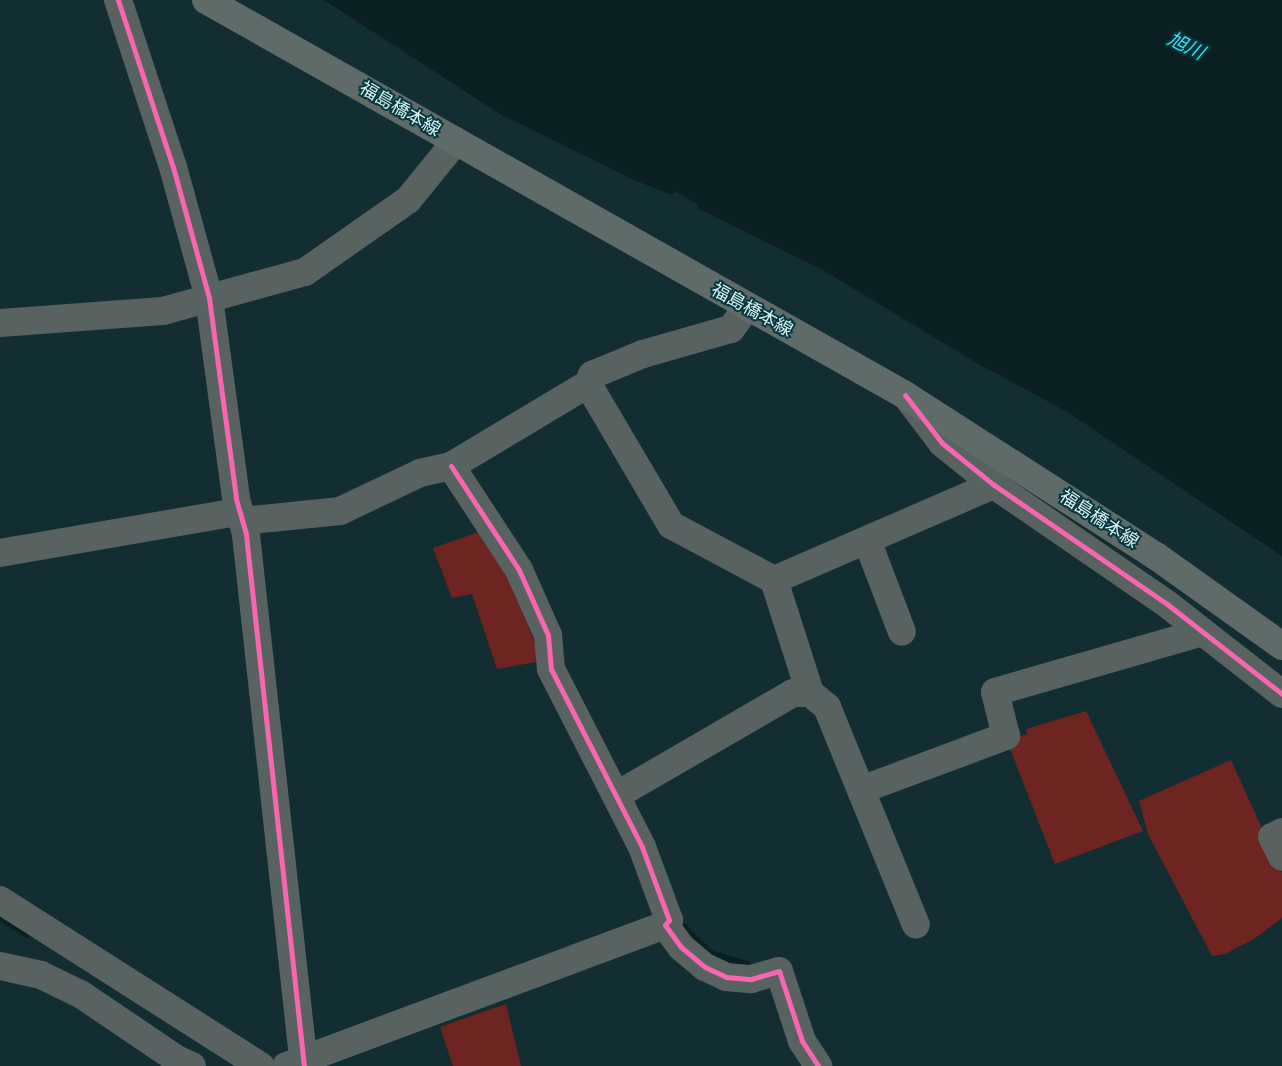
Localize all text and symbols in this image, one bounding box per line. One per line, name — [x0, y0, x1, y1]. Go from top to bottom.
water label: 旭川 — [1164, 27, 1208, 65]
street label: 福島橋本線 — [356, 77, 444, 141]
street label: 福島橋本線 — [707, 279, 797, 341]
street label: 福島橋本線 — [1055, 485, 1143, 553]

